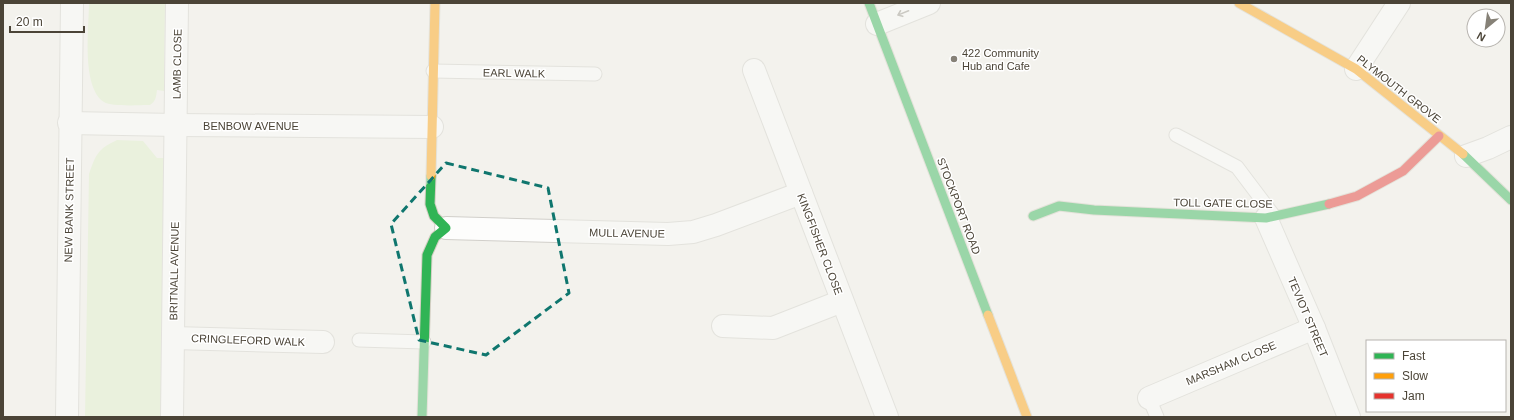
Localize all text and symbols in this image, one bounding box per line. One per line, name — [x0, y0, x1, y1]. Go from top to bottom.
scale bar — [10, 8, 84, 34]
north arrow — [1466, 8, 1506, 48]
one-way arrow — [897, 10, 909, 18]
text: 20 m — [16, 15, 43, 29]
street label: LAMB CLOSE — [170, 29, 184, 99]
text: N — [1475, 30, 1488, 44]
place label: 422 Community Hub and Cafe — [962, 47, 1040, 72]
street label: PLYMOUTH GROVE — [1355, 53, 1443, 125]
marker: 422 Community Hub and Cafe — [949, 54, 959, 64]
street label: EARL WALK — [483, 66, 546, 80]
street label: BENBOW AVENUE — [203, 120, 299, 132]
street label: STOCKPORT ROAD — [935, 156, 983, 256]
street label: NEW BANK STREET — [62, 157, 76, 263]
street label: KINGFISHER CLOSE — [795, 192, 845, 296]
street label: TOLL GATE CLOSE — [1173, 196, 1273, 210]
street label: BRITNALL AVENUE — [167, 221, 181, 321]
street label: MULL AVENUE — [589, 226, 665, 240]
street label: TEVIOT STREET — [1286, 275, 1330, 359]
street label: CRINGLEFORD WALK — [191, 332, 306, 348]
street label: MARSHAM CLOSE — [1184, 339, 1278, 387]
legend — [1366, 340, 1506, 412]
text: Fast — [1402, 349, 1426, 363]
text: Slow — [1402, 369, 1428, 383]
text: Jam — [1402, 389, 1425, 403]

